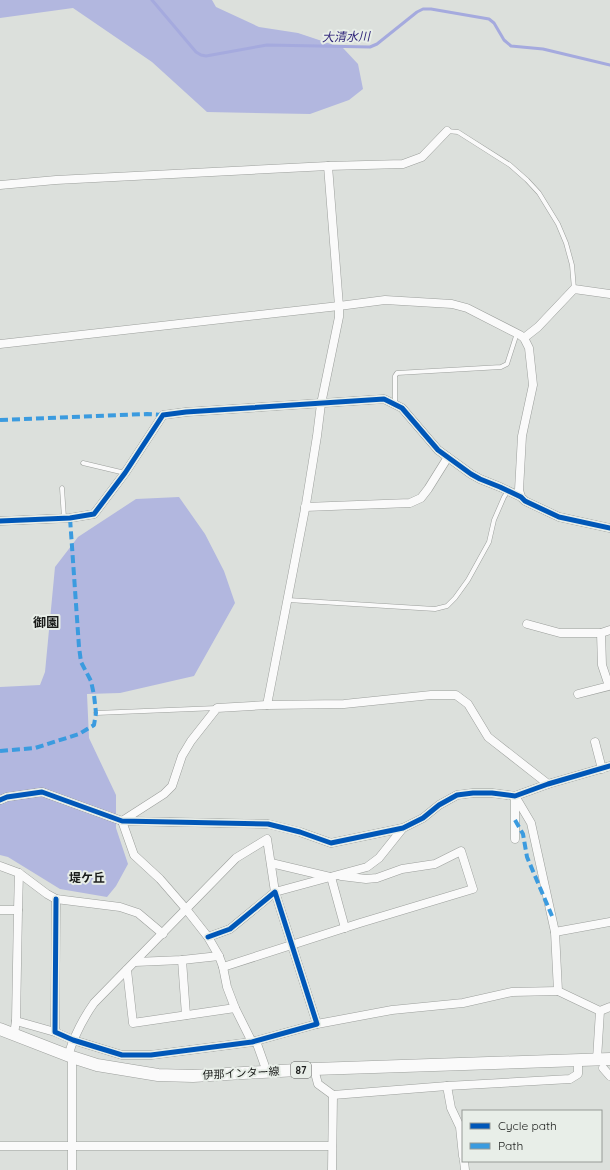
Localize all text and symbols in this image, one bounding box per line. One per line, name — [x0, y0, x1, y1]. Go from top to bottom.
water label: 大清水川 — [322, 29, 372, 44]
district label: 御園 — [33, 614, 59, 630]
district label: 堤ケ丘 — [69, 870, 105, 885]
road number: 87 — [291, 1062, 311, 1078]
street label: 伊那インター線 — [202, 1064, 280, 1082]
legend — [462, 1110, 602, 1162]
text: Cycle path — [498, 1118, 557, 1133]
text: Path — [498, 1138, 523, 1153]

